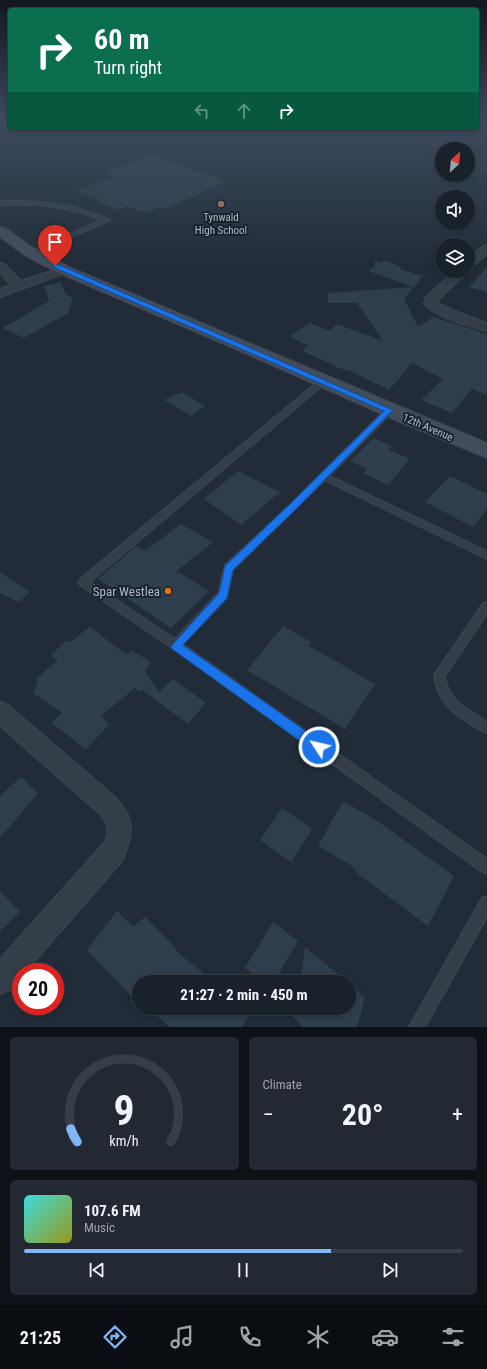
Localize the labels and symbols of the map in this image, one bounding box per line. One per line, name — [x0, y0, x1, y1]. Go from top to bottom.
north arrow — [435, 142, 475, 182]
marker: Tynwald High School — [216, 199, 226, 209]
place label: Tynwald High School — [195, 211, 247, 237]
pin — [38, 225, 72, 266]
street label: 12th Avenue — [401, 411, 455, 444]
place label: Spar Westlea — [93, 584, 160, 599]
marker: Spar Westlea — [163, 586, 173, 596]
position arrow — [298, 726, 340, 768]
speed limit sign: 20 — [12, 963, 64, 1015]

